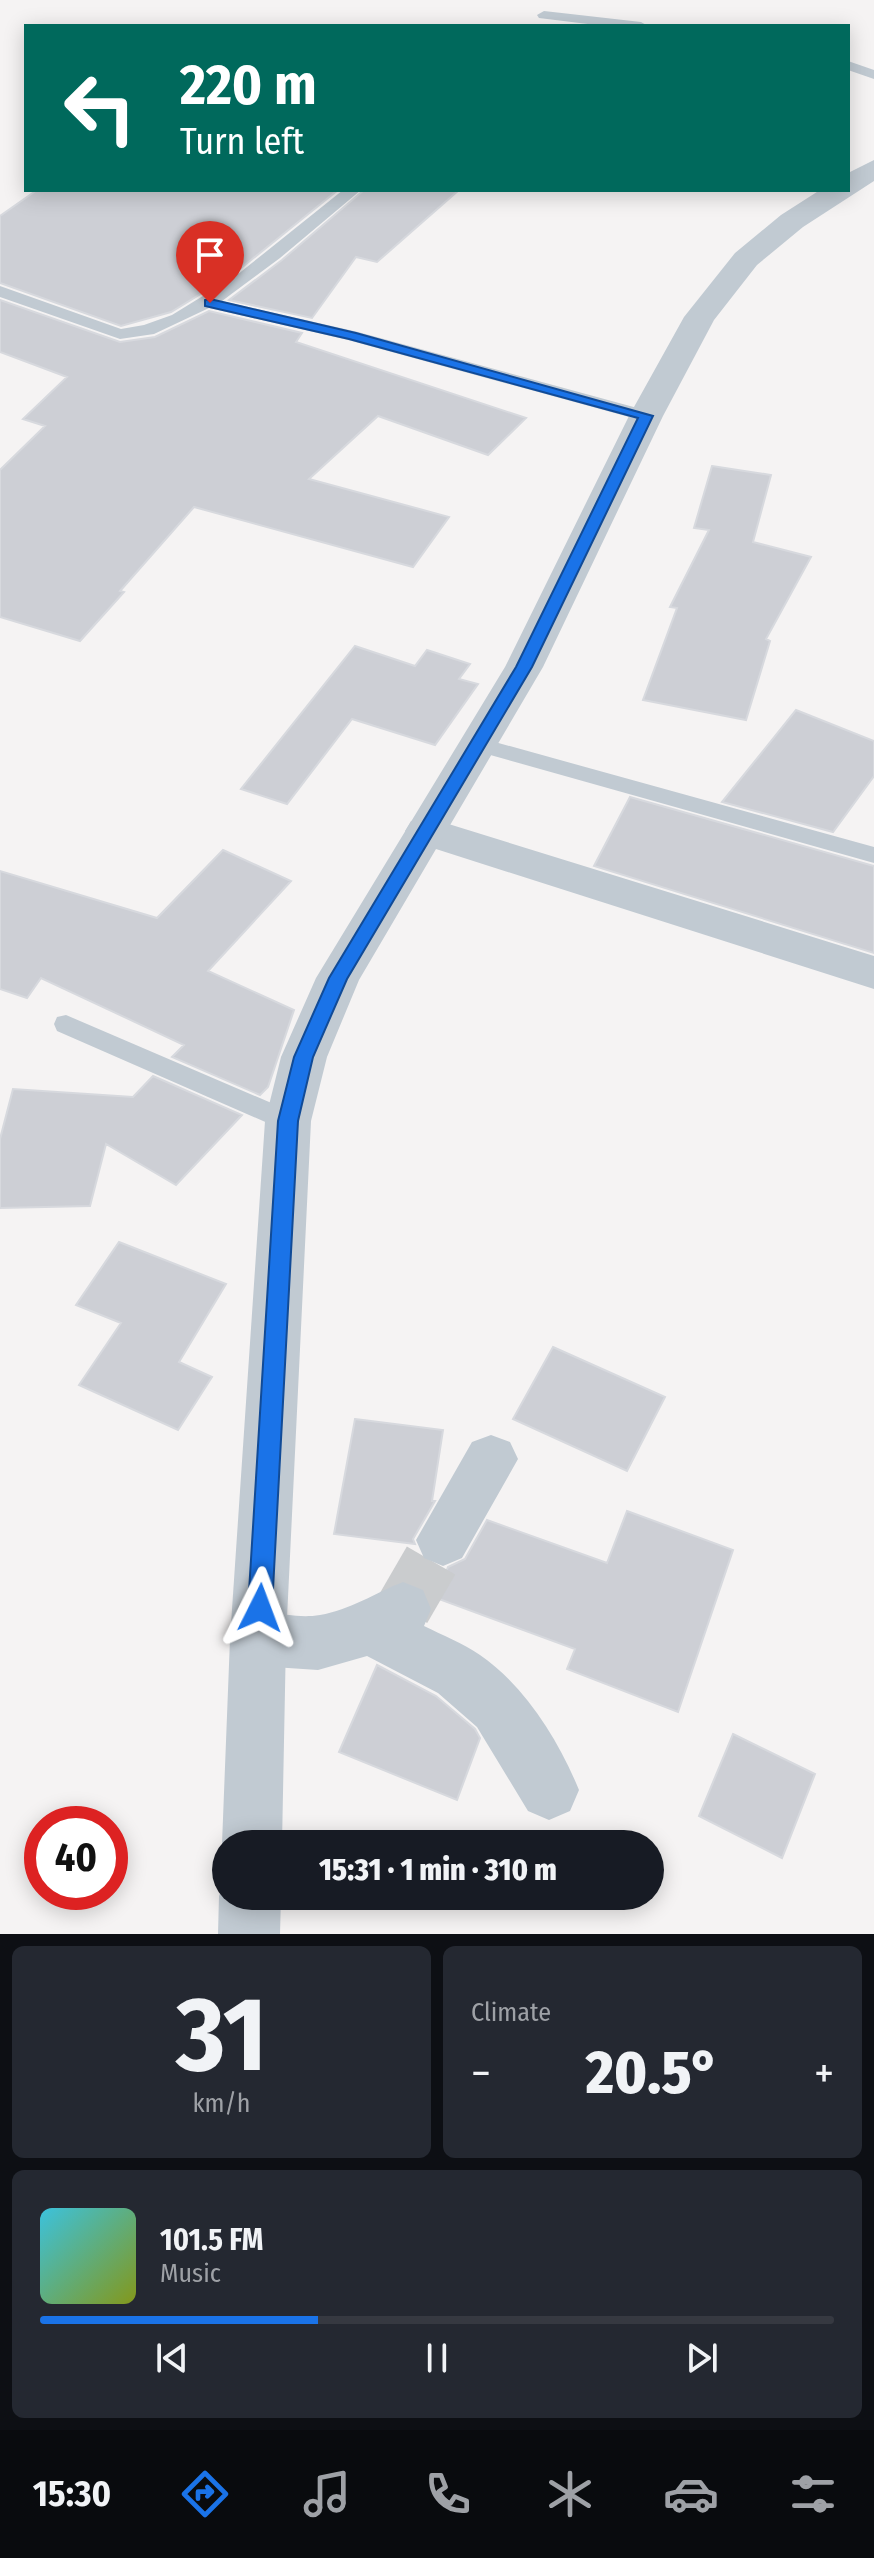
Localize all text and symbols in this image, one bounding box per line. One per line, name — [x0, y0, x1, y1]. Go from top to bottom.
text: 220 m — [180, 52, 317, 119]
icon: left — [48, 56, 152, 160]
text: Turn left — [180, 120, 304, 164]
pin — [176, 221, 244, 303]
icon: arrive — [188, 233, 232, 277]
position arrow — [218, 1566, 302, 1650]
speed limit sign: 40 — [24, 1806, 128, 1910]
text: 15:31 · 1 min · 310 m — [319, 1852, 557, 1888]
text: 31 — [176, 1973, 267, 2098]
text: Climate — [471, 1997, 551, 2028]
text: 20.5° — [586, 2037, 719, 2109]
text: − — [471, 2047, 491, 2100]
text: + — [814, 2047, 834, 2100]
text: km/h — [193, 2088, 250, 2119]
text: 101.5 FM — [160, 2222, 263, 2258]
text: Music — [160, 2258, 221, 2289]
icon: previous — [150, 2336, 194, 2380]
icon: pause — [415, 2336, 459, 2380]
icon: next — [680, 2336, 724, 2380]
icon: directions — [177, 2466, 233, 2522]
icon: music — [299, 2466, 355, 2522]
icon: phone — [420, 2466, 476, 2522]
icon: climate — [542, 2466, 598, 2522]
icon: car — [663, 2466, 719, 2522]
icon: filters — [785, 2466, 841, 2522]
text: 15:30 — [33, 2472, 111, 2516]

